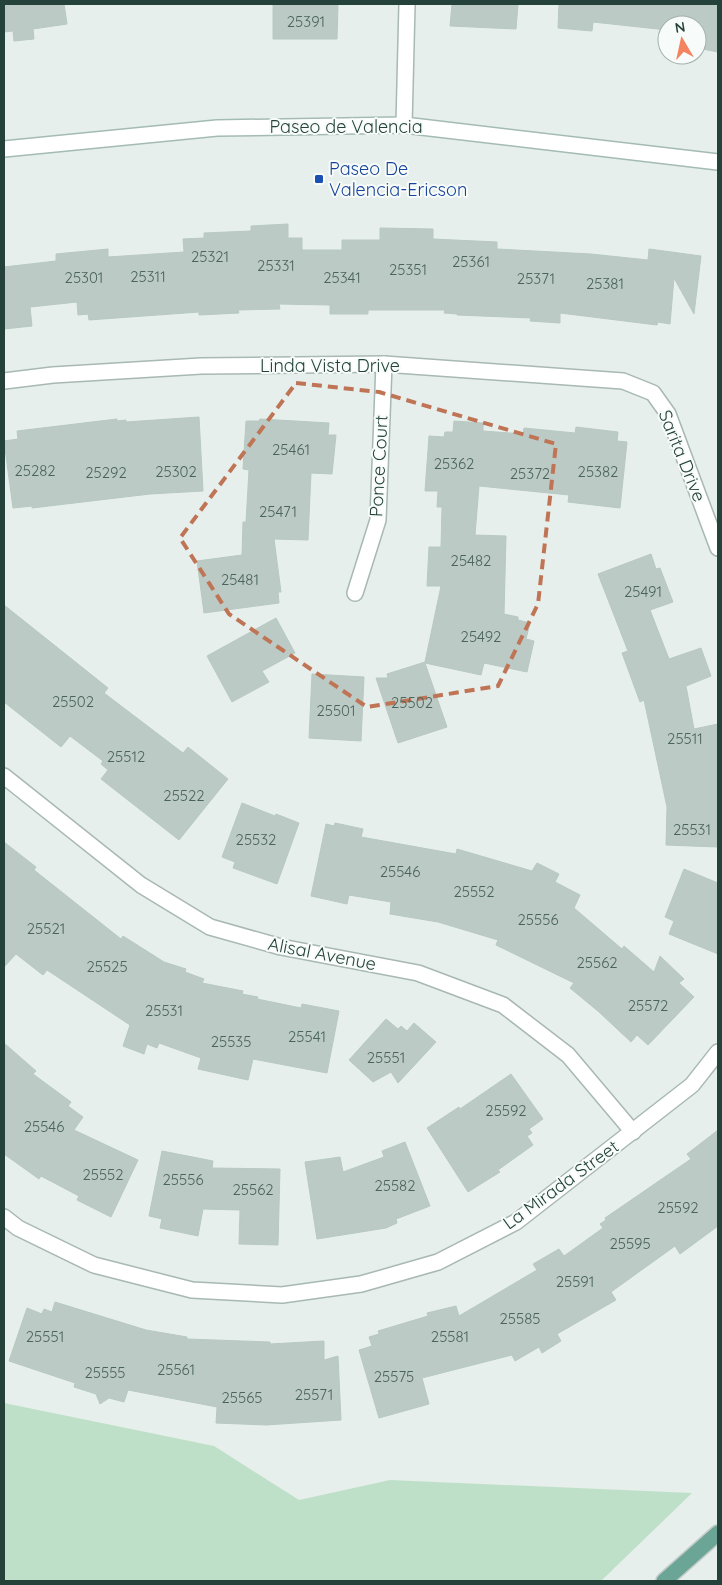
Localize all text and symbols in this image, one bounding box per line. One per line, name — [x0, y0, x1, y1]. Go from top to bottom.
house number: 25391 — [287, 12, 325, 31]
north arrow — [657, 15, 707, 65]
text: N — [673, 17, 686, 37]
street label: Paseo de Valencia — [269, 115, 423, 138]
place label: Paseo De Valencia-Ericson — [329, 157, 467, 201]
marker: Paseo De Valencia-Ericson — [313, 173, 325, 185]
house number: 25321 — [191, 247, 229, 266]
house number: 25361 — [452, 252, 490, 271]
house number: 25331 — [257, 256, 295, 275]
house number: 25351 — [389, 260, 427, 279]
house number: 25311 — [130, 267, 166, 286]
house number: 25301 — [65, 268, 103, 287]
house number: 25341 — [323, 268, 361, 287]
house number: 25371 — [517, 269, 555, 288]
house number: 25381 — [586, 274, 624, 293]
street label: Linda Vista Drive — [260, 354, 400, 377]
street label: Sarita Drive — [654, 407, 711, 505]
street label: Ponce Court — [364, 414, 393, 518]
house number: 25461 — [272, 440, 310, 459]
house number: 25362 — [434, 454, 474, 473]
house number: 25282 — [14, 461, 56, 480]
house number: 25302 — [155, 462, 197, 481]
house number: 25382 — [578, 462, 618, 481]
house number: 25292 — [85, 463, 127, 482]
house number: 25372 — [510, 464, 550, 483]
house number: 25471 — [259, 502, 297, 521]
house number: 25482 — [451, 551, 491, 570]
house number: 25481 — [221, 570, 259, 589]
house number: 25491 — [624, 582, 662, 601]
house number: 25492 — [461, 627, 501, 646]
house number: 25502 — [52, 692, 94, 711]
house number: 25502 — [391, 693, 433, 712]
house number: 25501 — [316, 701, 356, 720]
house number: 25511 — [667, 729, 703, 748]
house number: 25512 — [107, 747, 145, 766]
house number: 25522 — [163, 786, 205, 805]
house number: 25531 — [673, 820, 711, 839]
house number: 25532 — [236, 830, 276, 849]
house number: 25546 — [380, 862, 420, 881]
house number: 25552 — [453, 882, 495, 901]
house number: 25556 — [518, 910, 558, 929]
house number: 25521 — [27, 919, 65, 938]
street label: Alisal Avenue — [266, 932, 378, 975]
house number: 25562 — [576, 953, 618, 972]
house number: 25525 — [86, 957, 128, 976]
house number: 25572 — [628, 996, 668, 1015]
house number: 25531 — [145, 1001, 183, 1020]
house number: 25541 — [288, 1027, 326, 1046]
house number: 25535 — [211, 1032, 251, 1051]
house number: 25551 — [367, 1048, 405, 1067]
house number: 25592 — [485, 1101, 527, 1120]
house number: 25546 — [24, 1117, 64, 1136]
street label: La Mirada Street — [498, 1135, 623, 1234]
house number: 25552 — [82, 1165, 124, 1184]
house number: 25556 — [163, 1170, 203, 1189]
house number: 25582 — [374, 1176, 416, 1195]
house number: 25562 — [232, 1180, 274, 1199]
house number: 25592 — [657, 1198, 699, 1217]
house number: 25595 — [609, 1234, 651, 1253]
house number: 25591 — [556, 1272, 594, 1291]
house number: 25585 — [500, 1309, 540, 1328]
house number: 25551 — [26, 1327, 64, 1346]
house number: 25581 — [431, 1327, 469, 1346]
house number: 25561 — [157, 1360, 195, 1379]
house number: 25555 — [84, 1363, 126, 1382]
house number: 25575 — [374, 1367, 414, 1386]
house number: 25571 — [295, 1385, 333, 1404]
house number: 25565 — [222, 1388, 262, 1407]

